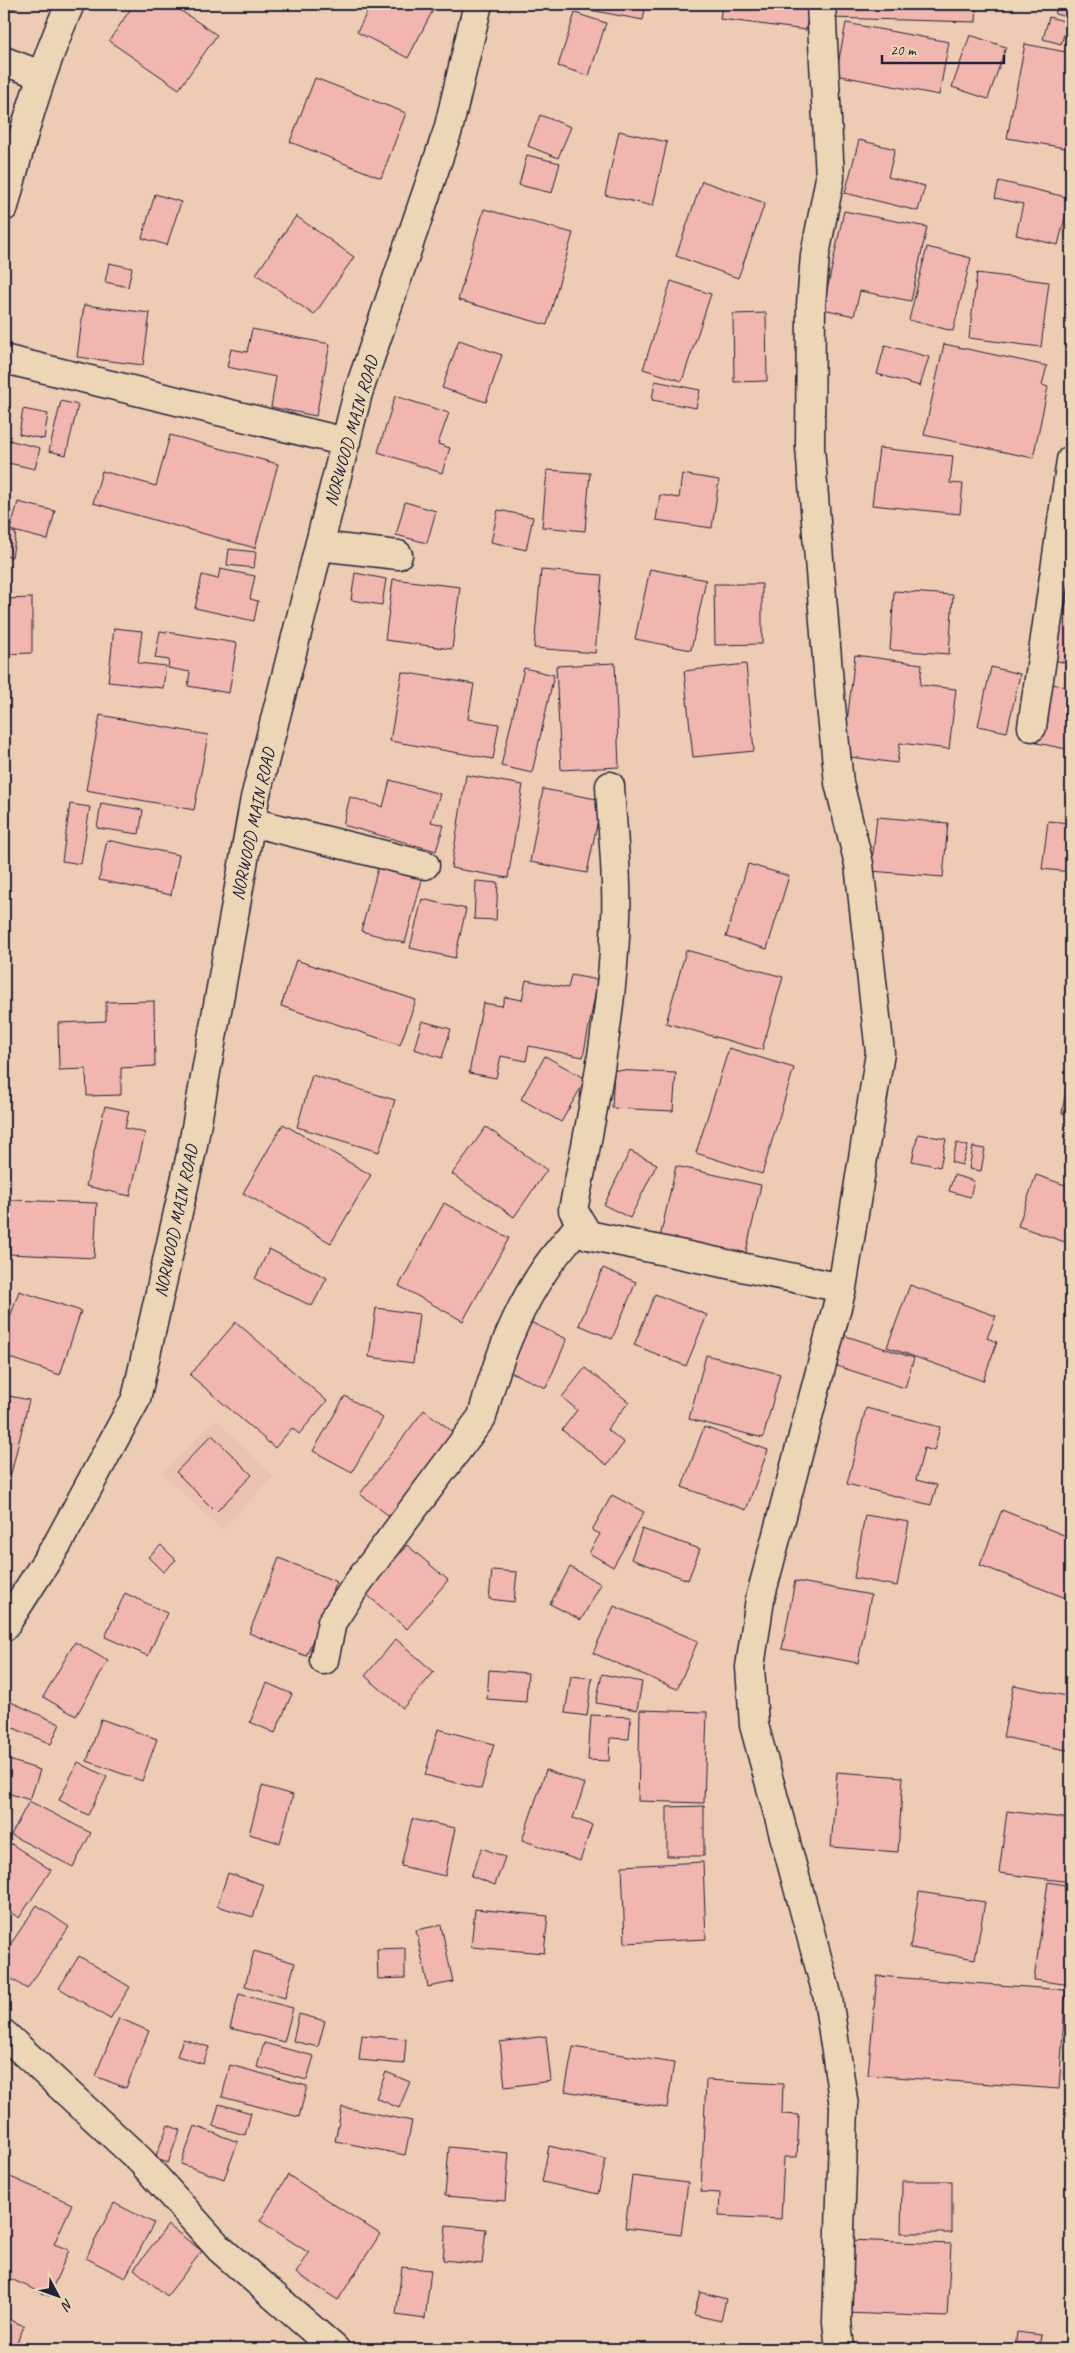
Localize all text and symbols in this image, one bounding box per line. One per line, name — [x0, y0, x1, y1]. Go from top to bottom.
scale bar — [882, 32, 1005, 64]
text: 20 m — [890, 41, 917, 60]
street label: NORWOOD MAIN ROAD — [319, 352, 383, 509]
street label: NORWOOD MAIN ROAD — [226, 744, 280, 902]
street label: NORWOOD MAIN ROAD — [149, 1141, 203, 1299]
north arrow — [32, 2270, 82, 2320]
text: N — [57, 2295, 77, 2315]

